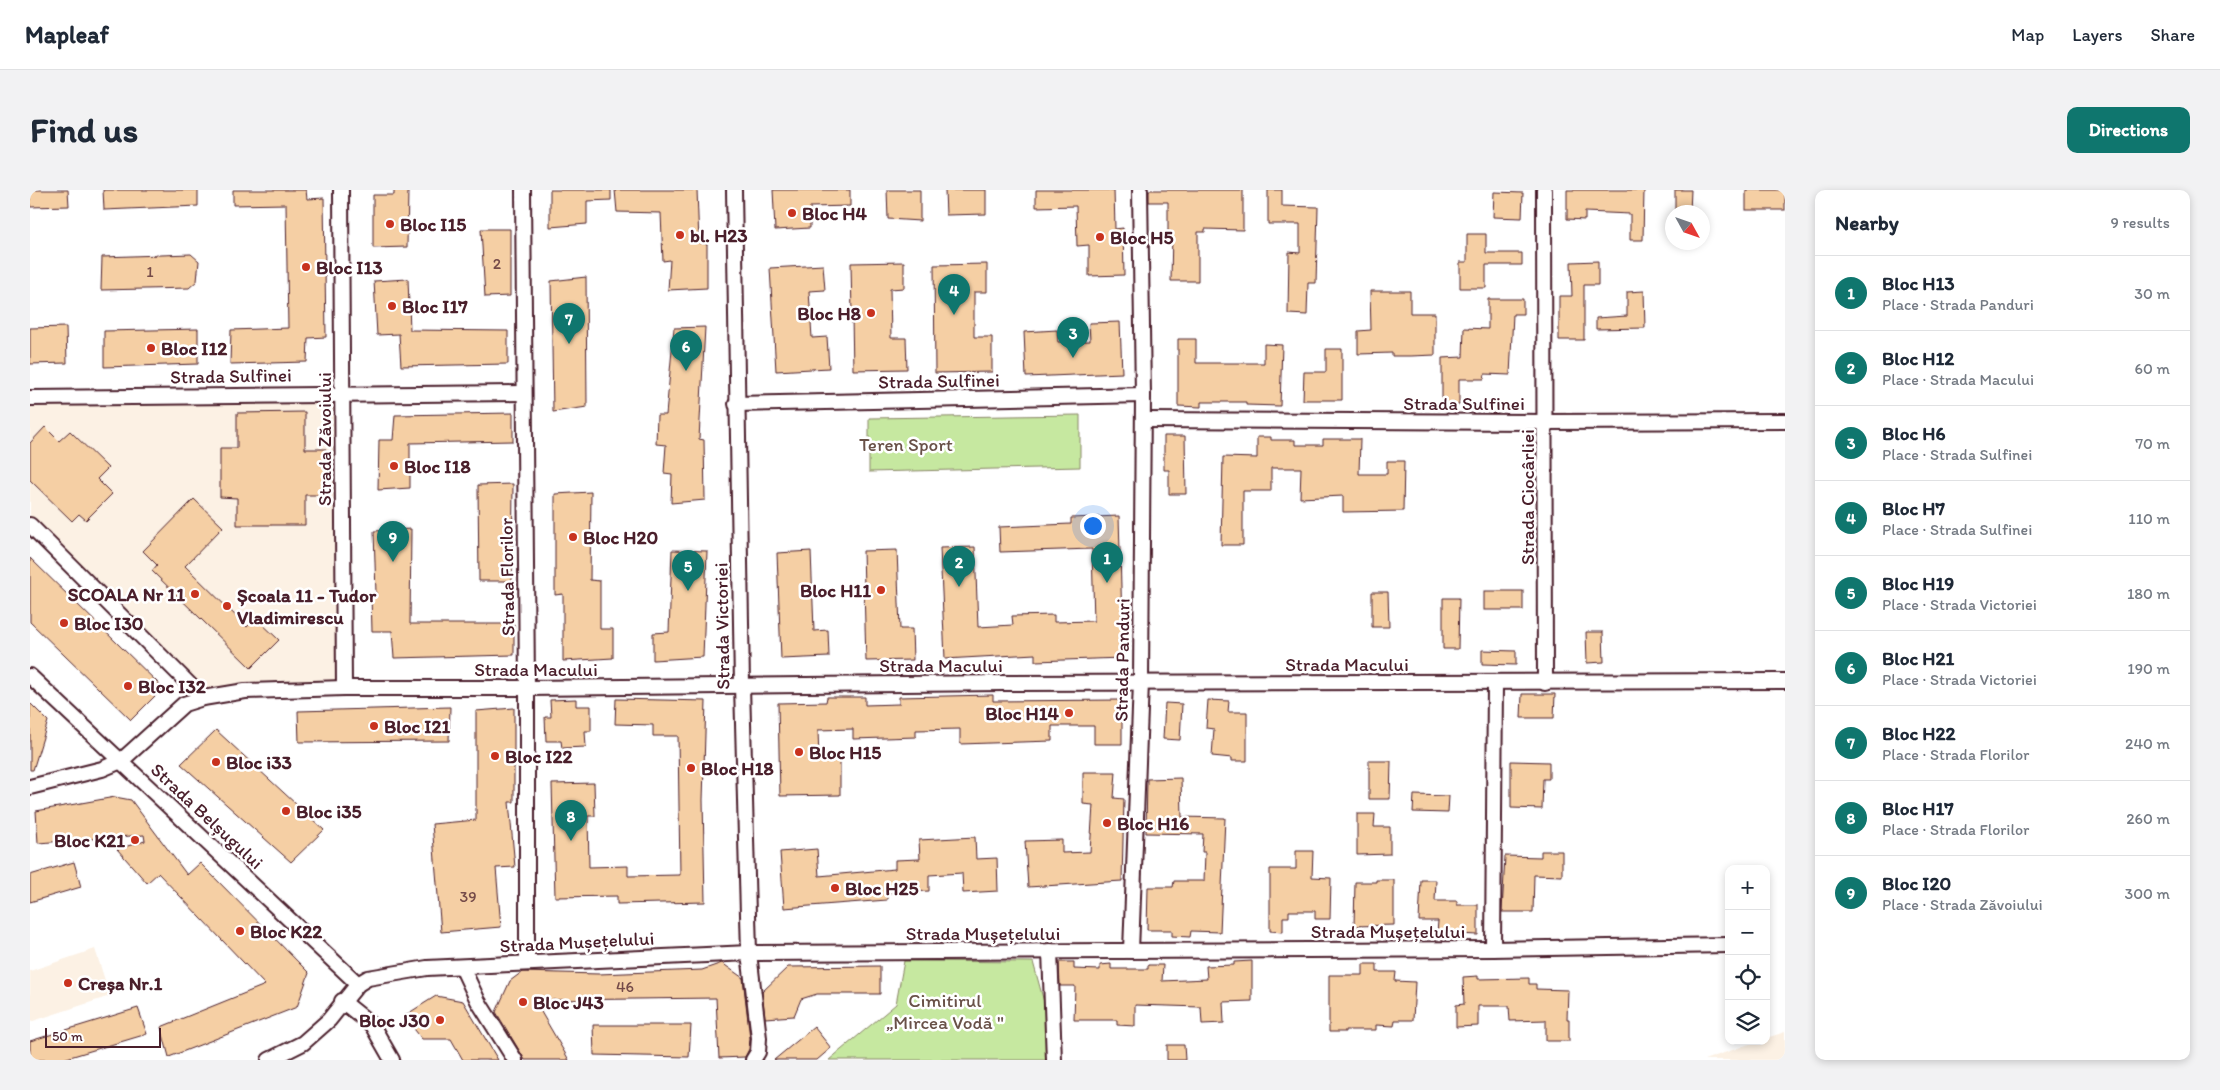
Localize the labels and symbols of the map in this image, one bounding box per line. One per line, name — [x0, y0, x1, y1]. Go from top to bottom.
place label: Bloc H4 — [802, 202, 867, 225]
north arrow — [1665, 205, 1710, 250]
marker: Bloc H4 — [786, 207, 798, 219]
place label: Bloc I15 — [400, 213, 466, 236]
marker: Bloc I15 — [384, 218, 396, 230]
place label: bl. H23 — [690, 224, 748, 247]
place label: Bloc H5 — [1110, 226, 1173, 249]
marker: bl. H23 — [674, 229, 686, 241]
marker: Bloc H5 — [1094, 231, 1106, 243]
house number: 2 — [493, 254, 502, 273]
place label: Bloc I13 — [316, 256, 383, 279]
marker: Bloc I13 — [300, 261, 312, 273]
house number: 1 — [146, 262, 154, 281]
pin: 4 — [938, 274, 970, 315]
place label: Bloc I17 — [402, 295, 468, 318]
marker: Bloc I17 — [386, 300, 398, 312]
place label: Bloc H8 — [797, 302, 862, 325]
pin: 7 — [553, 303, 585, 344]
marker: Bloc H8 — [865, 307, 877, 319]
pin: 3 — [1057, 317, 1089, 358]
pin: 6 — [670, 330, 702, 371]
place label: Bloc I12 — [161, 337, 227, 360]
marker: Bloc I12 — [145, 342, 157, 354]
street label: Strada Sulfinei — [170, 363, 292, 389]
street label: Strada Sulfinei — [878, 368, 1000, 394]
street label: Strada Zăvoiului — [313, 372, 336, 506]
street label: Strada Sulfinei — [1403, 392, 1525, 415]
street label: Strada Ciocârliei — [1516, 429, 1539, 565]
park label: Teren Sport — [859, 433, 953, 456]
place label: Bloc I18 — [404, 455, 471, 478]
marker: Bloc I18 — [388, 460, 400, 472]
your location — [1080, 513, 1106, 539]
street label: Strada Florilor — [494, 517, 520, 636]
pin: 9 — [377, 521, 409, 562]
place label: Bloc H20 — [583, 526, 658, 549]
marker: Bloc H20 — [567, 531, 579, 543]
pin: 1 — [1091, 542, 1123, 583]
pin: 2 — [943, 546, 975, 587]
pin: 5 — [672, 550, 704, 591]
street label: Strada Victoriei — [709, 562, 735, 690]
place label: Bloc H11 — [800, 579, 871, 602]
place label: SCOALA Nr 11 — [68, 583, 185, 606]
place label: Școala 11 - Tudor Vladimirescu — [237, 584, 377, 629]
marker: Bloc H11 — [875, 584, 887, 596]
marker: SCOALA Nr 11 — [189, 588, 201, 600]
street label: Strada Panduri — [1109, 598, 1135, 722]
marker: Școala 11 - Tudor Vladimirescu — [221, 600, 233, 612]
place label: Bloc I30 — [74, 612, 144, 635]
marker: Bloc I30 — [58, 617, 70, 629]
street label: Strada Macului — [1285, 653, 1409, 676]
street label: Strada Macului — [879, 654, 1003, 677]
street label: Strada Macului — [474, 658, 598, 681]
place label: Bloc I32 — [138, 675, 206, 698]
marker: Bloc I32 — [122, 680, 134, 692]
place label: Bloc H14 — [985, 702, 1060, 725]
marker: Bloc H14 — [1063, 707, 1075, 719]
place label: Bloc I21 — [384, 715, 450, 738]
marker: Bloc I21 — [368, 720, 380, 732]
place label: Bloc H15 — [809, 741, 881, 764]
place label: Bloc I22 — [505, 745, 572, 768]
marker: Bloc H15 — [793, 746, 805, 758]
marker: Bloc I22 — [489, 750, 501, 762]
place label: Bloc i33 — [226, 751, 292, 774]
marker: Bloc i33 — [210, 756, 222, 768]
place label: Bloc H18 — [701, 757, 774, 780]
street label: Strada Belșugului — [146, 758, 268, 874]
marker: Bloc H18 — [685, 762, 697, 774]
place label: Bloc i35 — [296, 800, 362, 823]
pin: 8 — [555, 800, 587, 841]
marker: Bloc i35 — [280, 805, 292, 817]
place label: Bloc H16 — [1117, 812, 1189, 835]
marker: Bloc H16 — [1101, 817, 1113, 829]
place label: Bloc K21 — [54, 829, 125, 852]
marker: Bloc K21 — [129, 834, 141, 846]
place label: Bloc H25 — [845, 877, 918, 900]
marker: Bloc H25 — [829, 882, 841, 894]
house number: 39 — [459, 887, 477, 906]
place label: Bloc K22 — [250, 920, 322, 943]
street label: Strada Mușețelului — [1311, 920, 1465, 943]
street label: Strada Mușețelului — [906, 922, 1060, 945]
marker: Bloc K22 — [234, 925, 246, 937]
street label: Strada Mușețelului — [499, 926, 655, 958]
place label: Creșa Nr.1 — [78, 972, 162, 995]
marker: Creșa Nr.1 — [62, 977, 74, 989]
house number: 46 — [616, 977, 634, 996]
park label: Cimitirul „Mircea Vodă " — [886, 989, 1004, 1034]
place label: Bloc J43 — [533, 991, 604, 1014]
marker: Bloc J43 — [517, 996, 529, 1008]
place label: Bloc J30 — [359, 1009, 430, 1032]
marker: Bloc J30 — [434, 1014, 446, 1026]
scale bar — [45, 1025, 161, 1048]

